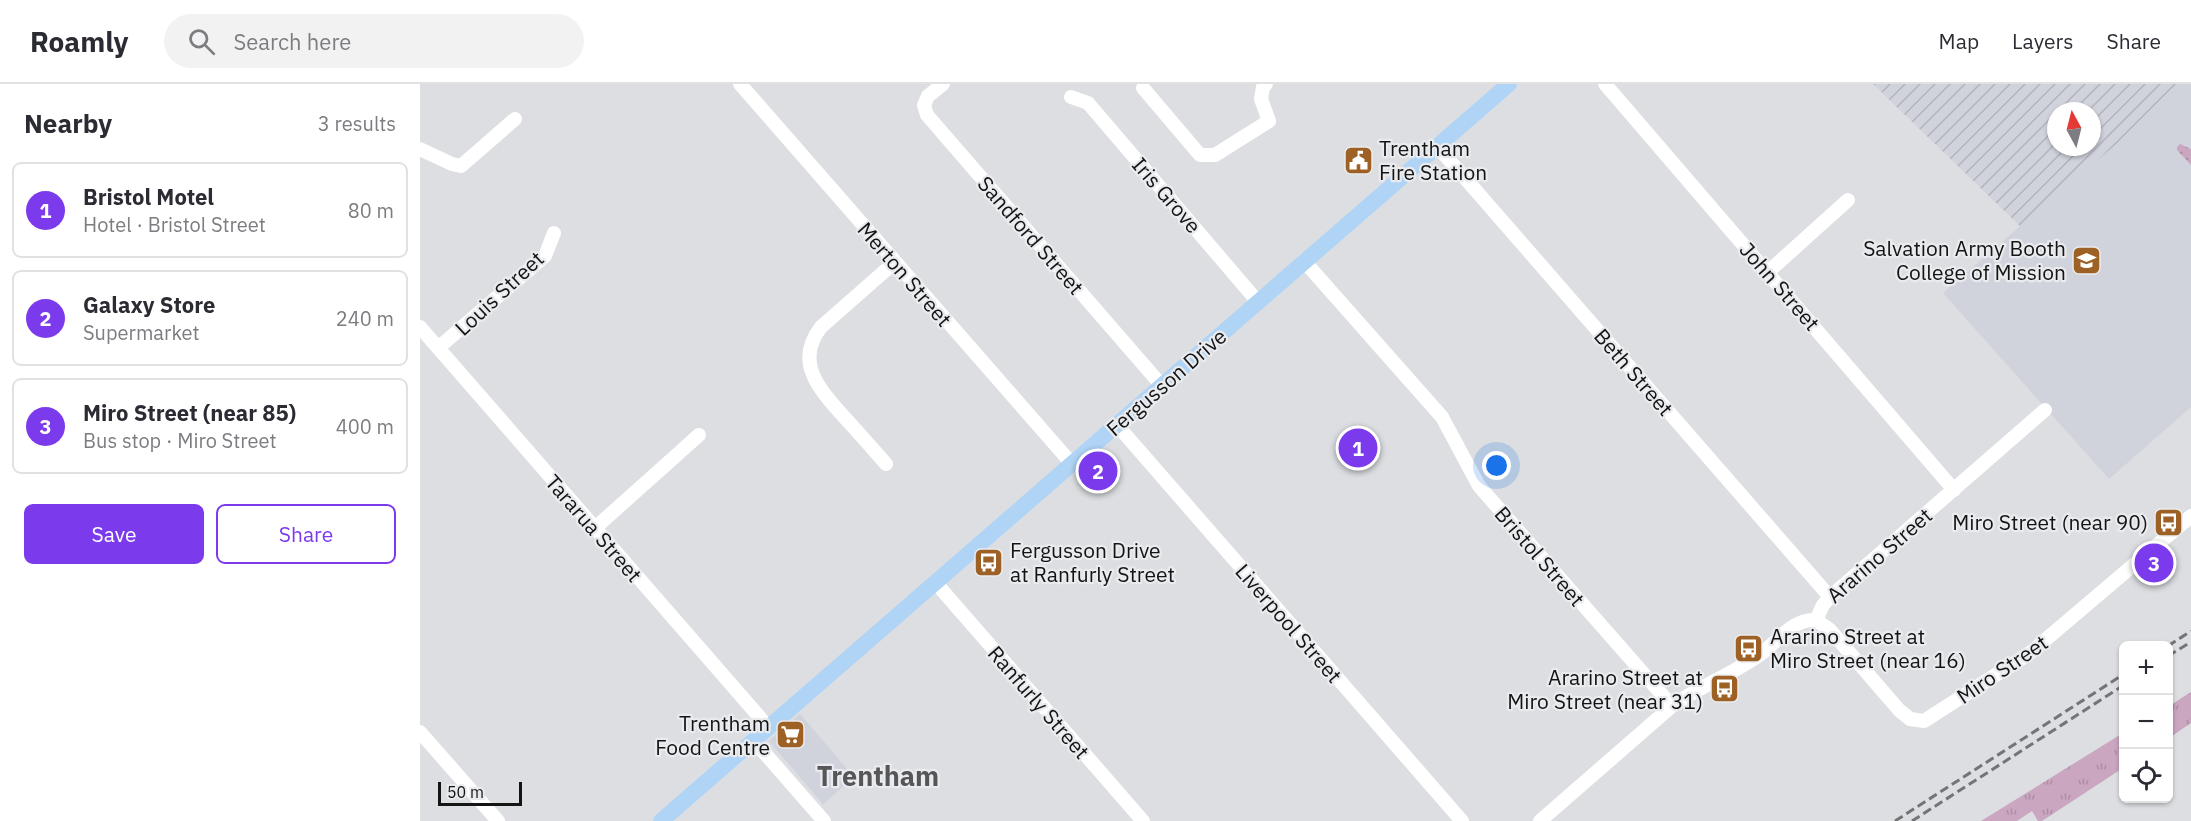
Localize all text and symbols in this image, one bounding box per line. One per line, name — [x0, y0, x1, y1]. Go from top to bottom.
search box — [164, 14, 584, 68]
text: Roamly — [30, 23, 128, 60]
icon: search — [185, 25, 218, 58]
text: Search here — [233, 27, 351, 56]
text: Map — [1939, 27, 1979, 55]
text: Layers — [2012, 27, 2074, 55]
text: Share — [2107, 27, 2161, 55]
north arrow — [2047, 102, 2101, 156]
text: Nearby — [24, 106, 112, 140]
text: 3 results — [318, 110, 396, 137]
place label: Trentham Fire Station — [1379, 134, 1487, 186]
public building icon: Trentham Fire Station — [1342, 144, 1374, 176]
street label: Iris Grove — [1126, 151, 1208, 239]
street label: Sandford Street — [972, 170, 1090, 300]
text: Bristol Motel — [83, 182, 214, 211]
text: 1 — [40, 197, 52, 224]
text: 80 m — [348, 197, 394, 224]
text: Hotel · Bristol Street — [83, 211, 266, 238]
street label: Merton Street — [852, 216, 958, 332]
place label: Salvation Army Booth College of Mission — [1863, 234, 2066, 286]
street label: John Street — [1734, 236, 1826, 336]
school or university icon: Salvation Army Booth College of Mission — [2071, 244, 2103, 276]
street label: Louis Street — [448, 245, 550, 341]
text: Galaxy Store — [83, 290, 215, 319]
text: 2 — [40, 305, 52, 332]
text: 240 m — [336, 305, 394, 332]
text: Supermarket — [83, 319, 200, 346]
street label: Fergusson Drive — [1100, 322, 1232, 442]
street label: Beth Street — [1588, 322, 1680, 422]
text: Miro Street (near 85) — [83, 398, 296, 427]
text: 3 — [40, 413, 52, 440]
text: 400 m — [336, 413, 394, 440]
pin: 1 — [1338, 426, 1378, 470]
text: Bus stop · Miro Street — [83, 427, 276, 454]
pin: 2 — [1078, 448, 1118, 494]
your location — [1482, 451, 1511, 480]
street label: Tararua Street — [539, 468, 649, 588]
street label: Bristol Street — [1489, 500, 1591, 612]
street label: Ararino Street — [1820, 501, 1938, 609]
button: Save — [24, 504, 204, 564]
button: Share — [216, 504, 396, 564]
bus stop icon: Miro Street (near 90) — [2153, 506, 2185, 538]
place label: Miro Street (near 90) — [1952, 508, 2148, 536]
place label: Fergusson Drive at Ranfurly Street — [1010, 536, 1175, 588]
pin: 3 — [2134, 540, 2174, 586]
bus stop icon: Fergusson Drive at Ranfurly Street — [973, 546, 1005, 578]
street label: Liverpool Street — [1230, 558, 1348, 688]
place label: Ararino Street at Miro Street (near 16) — [1770, 622, 1966, 674]
street label: Miro Street — [1951, 628, 2053, 710]
bus stop icon: Ararino Street at Miro Street (near 16) — [1733, 632, 1765, 664]
street label: Ranfurly Street — [982, 639, 1096, 765]
map controls — [2119, 641, 2173, 803]
button: + — [2119, 641, 2173, 695]
place label: Ararino Street at Miro Street (near 31) — [1507, 663, 1703, 715]
bus stop icon: Ararino Street at Miro Street (near 31) — [1708, 673, 1740, 705]
button: − — [2119, 695, 2173, 749]
place label: Trentham Food Centre — [655, 709, 770, 761]
supermarket icon: Trentham Food Centre — [775, 719, 807, 751]
button: locate — [2119, 749, 2173, 803]
district label: Trentham — [817, 758, 939, 793]
scale bar — [438, 779, 522, 806]
text: 50 m — [447, 782, 484, 802]

